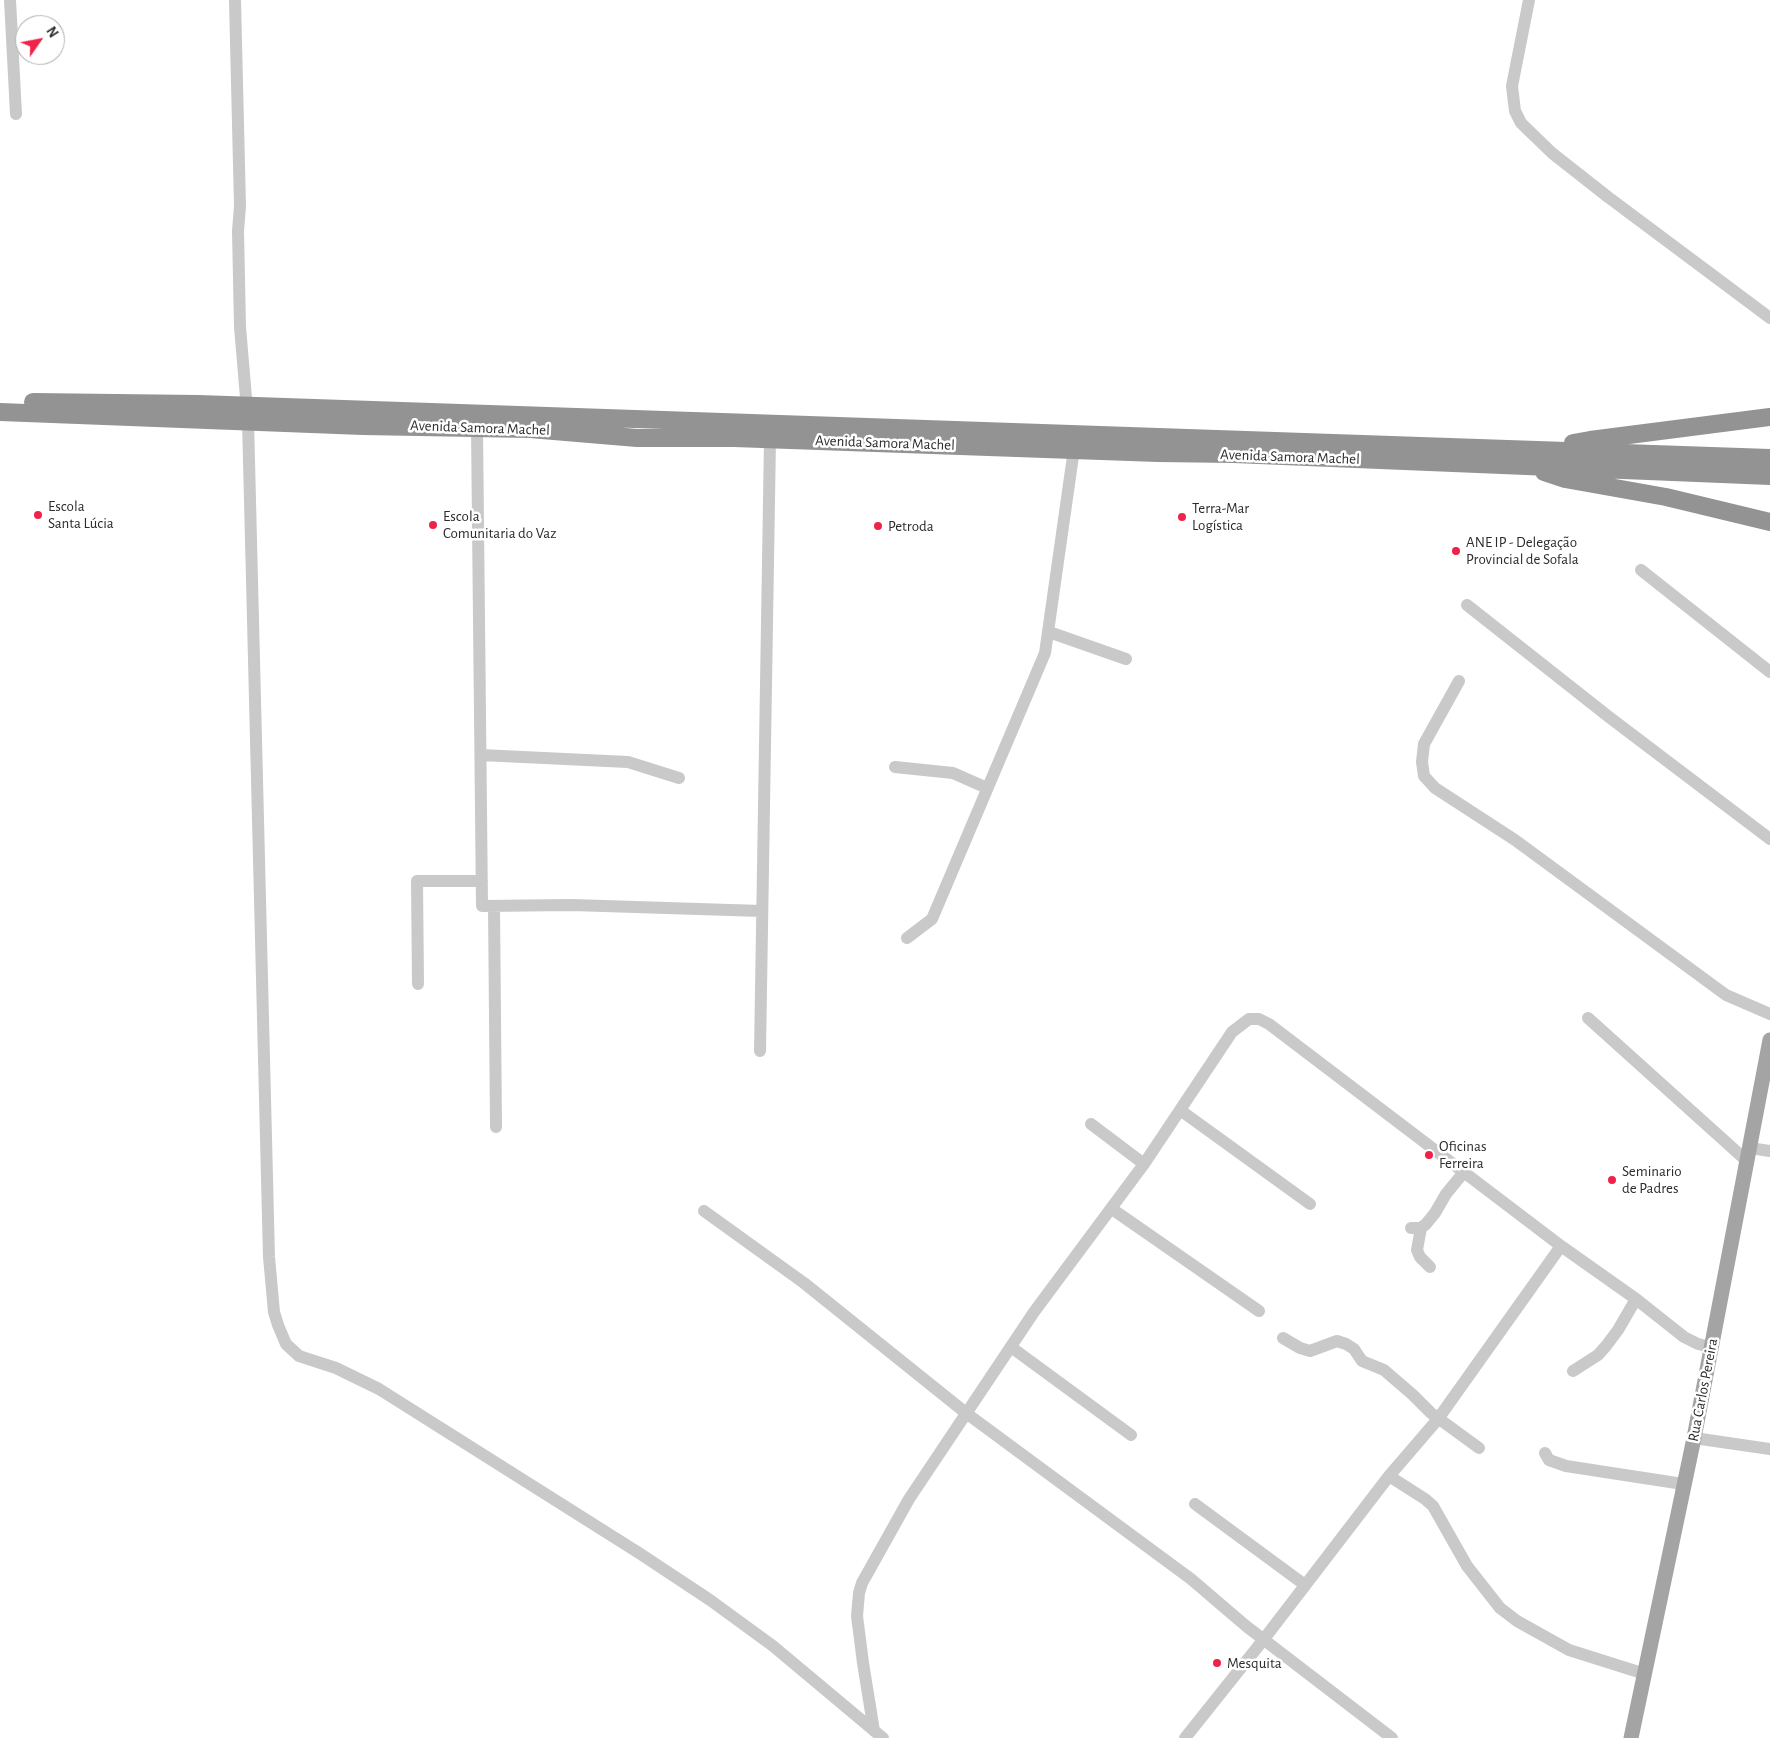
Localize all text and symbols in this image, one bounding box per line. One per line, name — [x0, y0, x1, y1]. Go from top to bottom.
north arrow — [15, 15, 65, 65]
text: N — [43, 24, 60, 40]
street label: Avenida Samora Machel — [410, 417, 550, 439]
street label: Avenida Samora Machel — [815, 432, 955, 454]
street label: Avenida Samora Machel — [1220, 446, 1360, 468]
place label: Escola Santa Lúcia — [48, 497, 114, 532]
place label: Terra-Mar Logística — [1192, 499, 1249, 534]
place label: Escola Comunitaria do Vaz — [443, 507, 556, 542]
marker: Escola Santa Lúcia — [32, 509, 44, 521]
marker: Terra-Mar Logística — [1176, 511, 1188, 523]
place label: Petroda — [888, 517, 934, 535]
marker: Escola Comunitaria do Vaz — [427, 519, 439, 531]
marker: Petroda — [872, 520, 884, 532]
place label: ANE IP - Delegação Provincial de Sofala — [1466, 533, 1579, 568]
marker: ANE IP - Delegação Provincial de Sofala — [1450, 545, 1462, 557]
place label: Oficinas Ferreira — [1439, 1137, 1486, 1172]
marker: Oficinas Ferreira — [1423, 1149, 1435, 1161]
place label: Seminario de Padres — [1622, 1162, 1682, 1197]
marker: Seminario de Padres — [1606, 1174, 1618, 1186]
street label: Rua Carlos Pereira — [1684, 1337, 1722, 1443]
place label: Mesquita — [1227, 1654, 1282, 1672]
marker: Mesquita — [1211, 1657, 1223, 1669]

